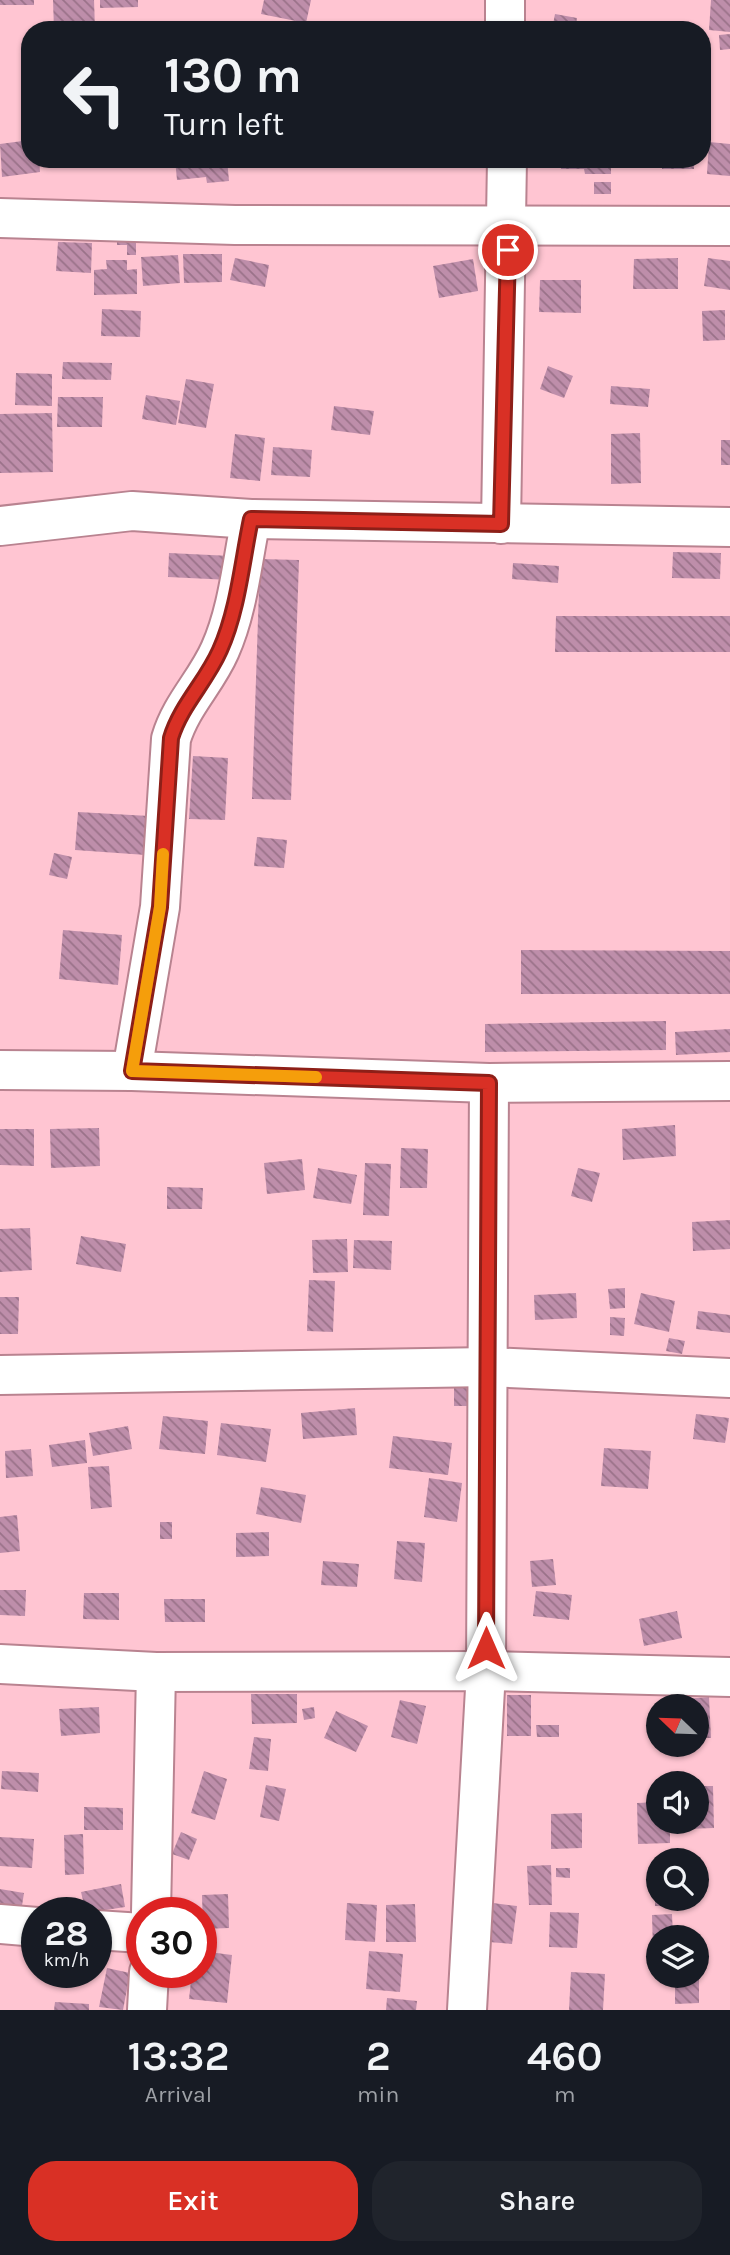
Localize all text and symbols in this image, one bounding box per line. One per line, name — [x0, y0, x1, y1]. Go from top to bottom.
text: 130 m — [164, 47, 302, 104]
icon: left — [49, 49, 140, 140]
text: Turn left — [164, 106, 284, 143]
pin — [478, 220, 538, 280]
icon: arrive — [489, 231, 527, 269]
position arrow — [449, 1611, 523, 1685]
north arrow — [646, 1694, 709, 1757]
map controls — [646, 1694, 709, 1988]
button: sound — [646, 1771, 709, 1834]
button: search — [646, 1848, 709, 1911]
speed limit sign: 30 — [126, 1897, 217, 1988]
text: 28 — [45, 1913, 88, 1954]
button: layers — [646, 1925, 709, 1988]
text: km/h — [44, 1949, 89, 1971]
text: 13:32 — [127, 2031, 230, 2081]
text: 2 — [366, 2031, 391, 2081]
text: 460 — [527, 2031, 603, 2081]
text: Arrival — [145, 2081, 212, 2108]
text: min — [357, 2081, 399, 2108]
text: m — [554, 2081, 575, 2108]
button: Exit — [28, 2161, 358, 2241]
button: Share — [372, 2161, 702, 2241]

